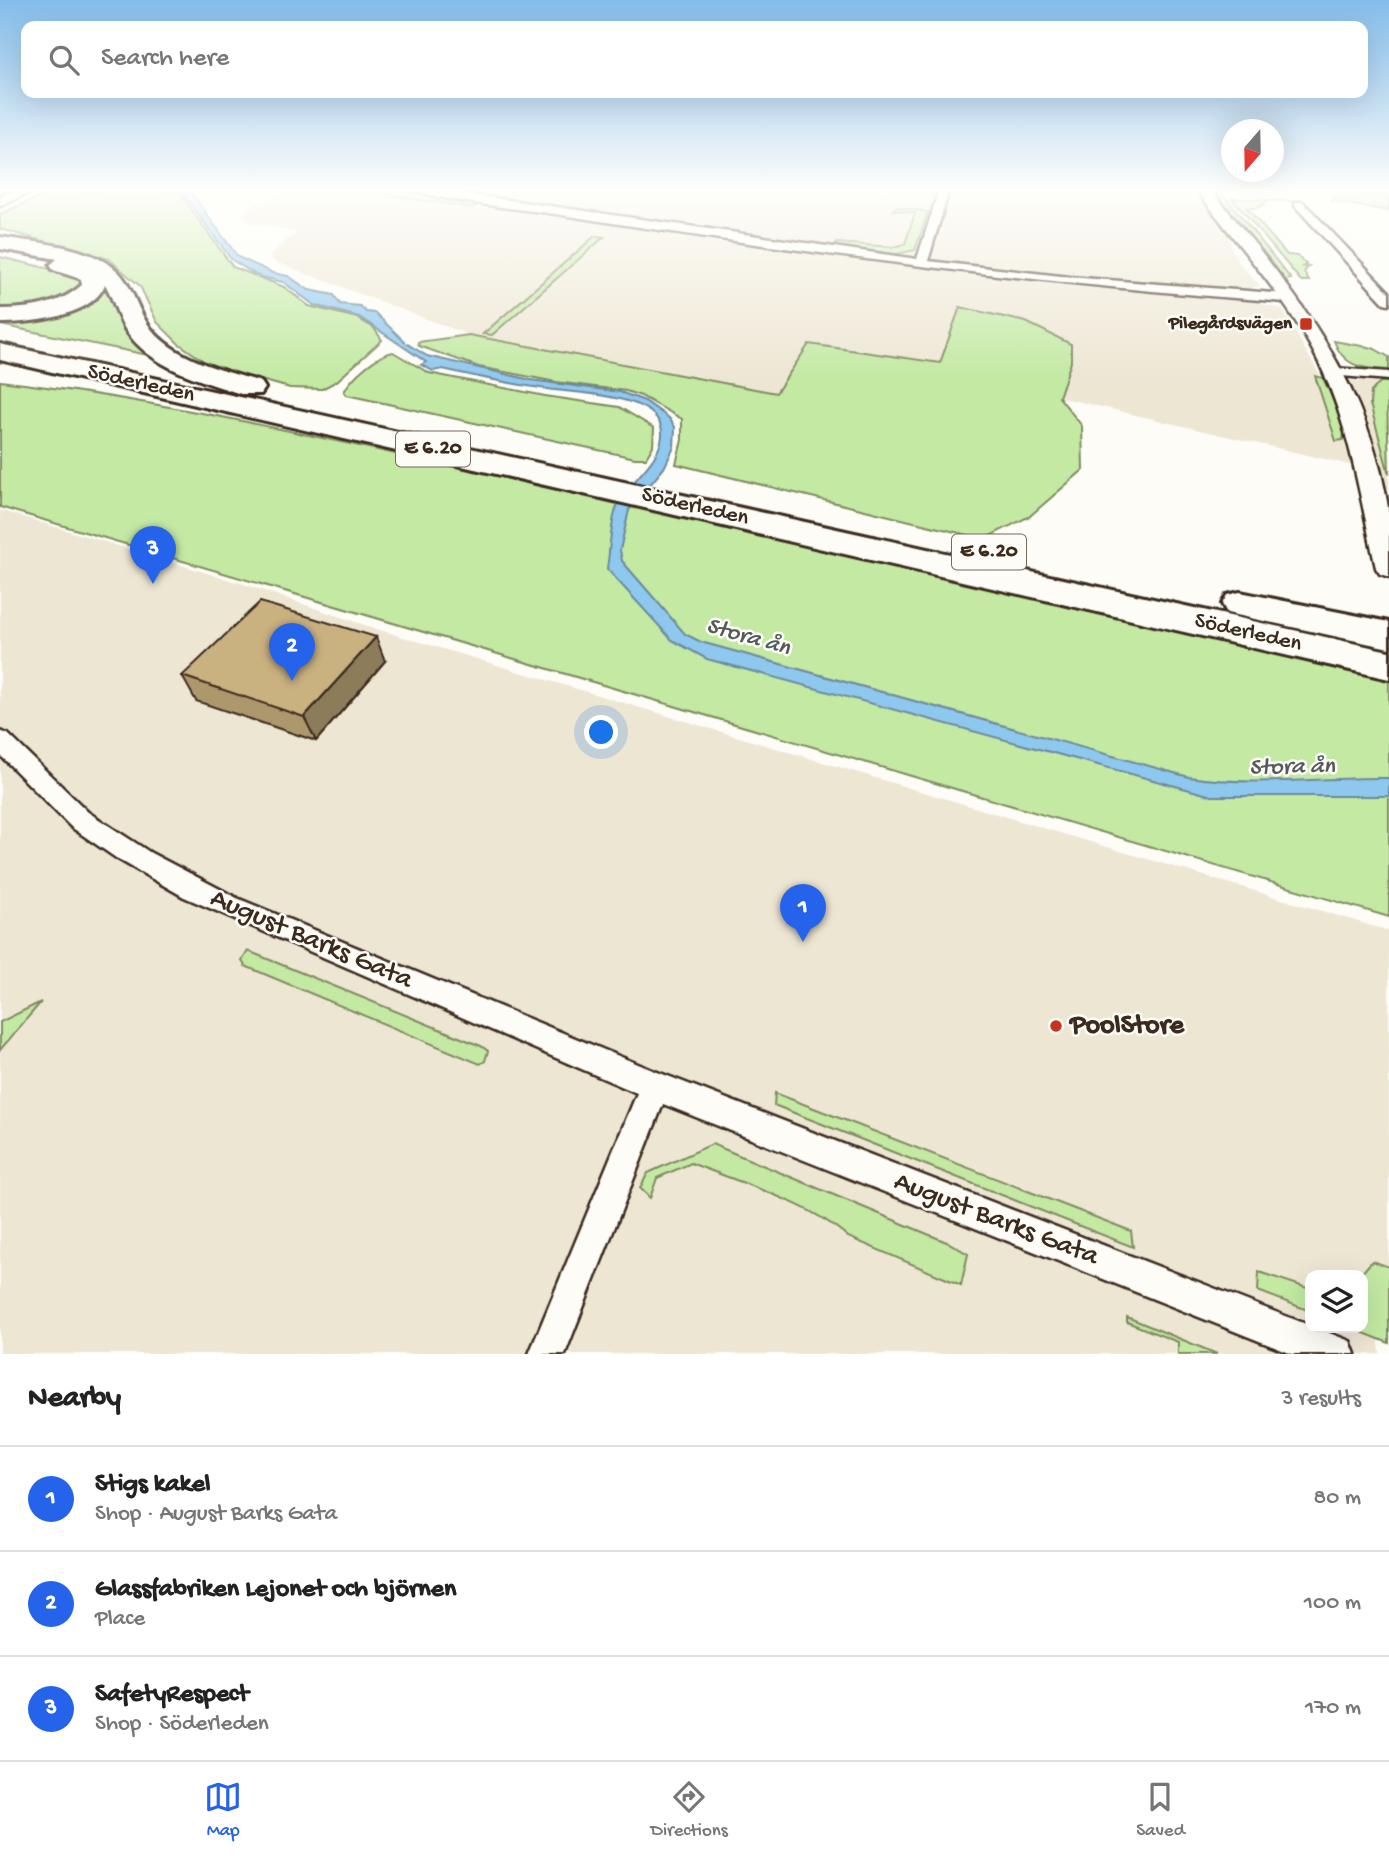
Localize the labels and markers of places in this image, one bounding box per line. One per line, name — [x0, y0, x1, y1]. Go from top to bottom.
place label: Pilegårdsvägen — [1168, 313, 1293, 336]
marker: Pilegårdsvägen — [1298, 316, 1314, 332]
pin: 3 — [130, 526, 176, 584]
pin: 2 — [269, 623, 315, 681]
pin: 1 — [780, 884, 826, 942]
place label: PoolStore — [1068, 1010, 1186, 1043]
marker: PoolStore — [1048, 1018, 1064, 1034]

